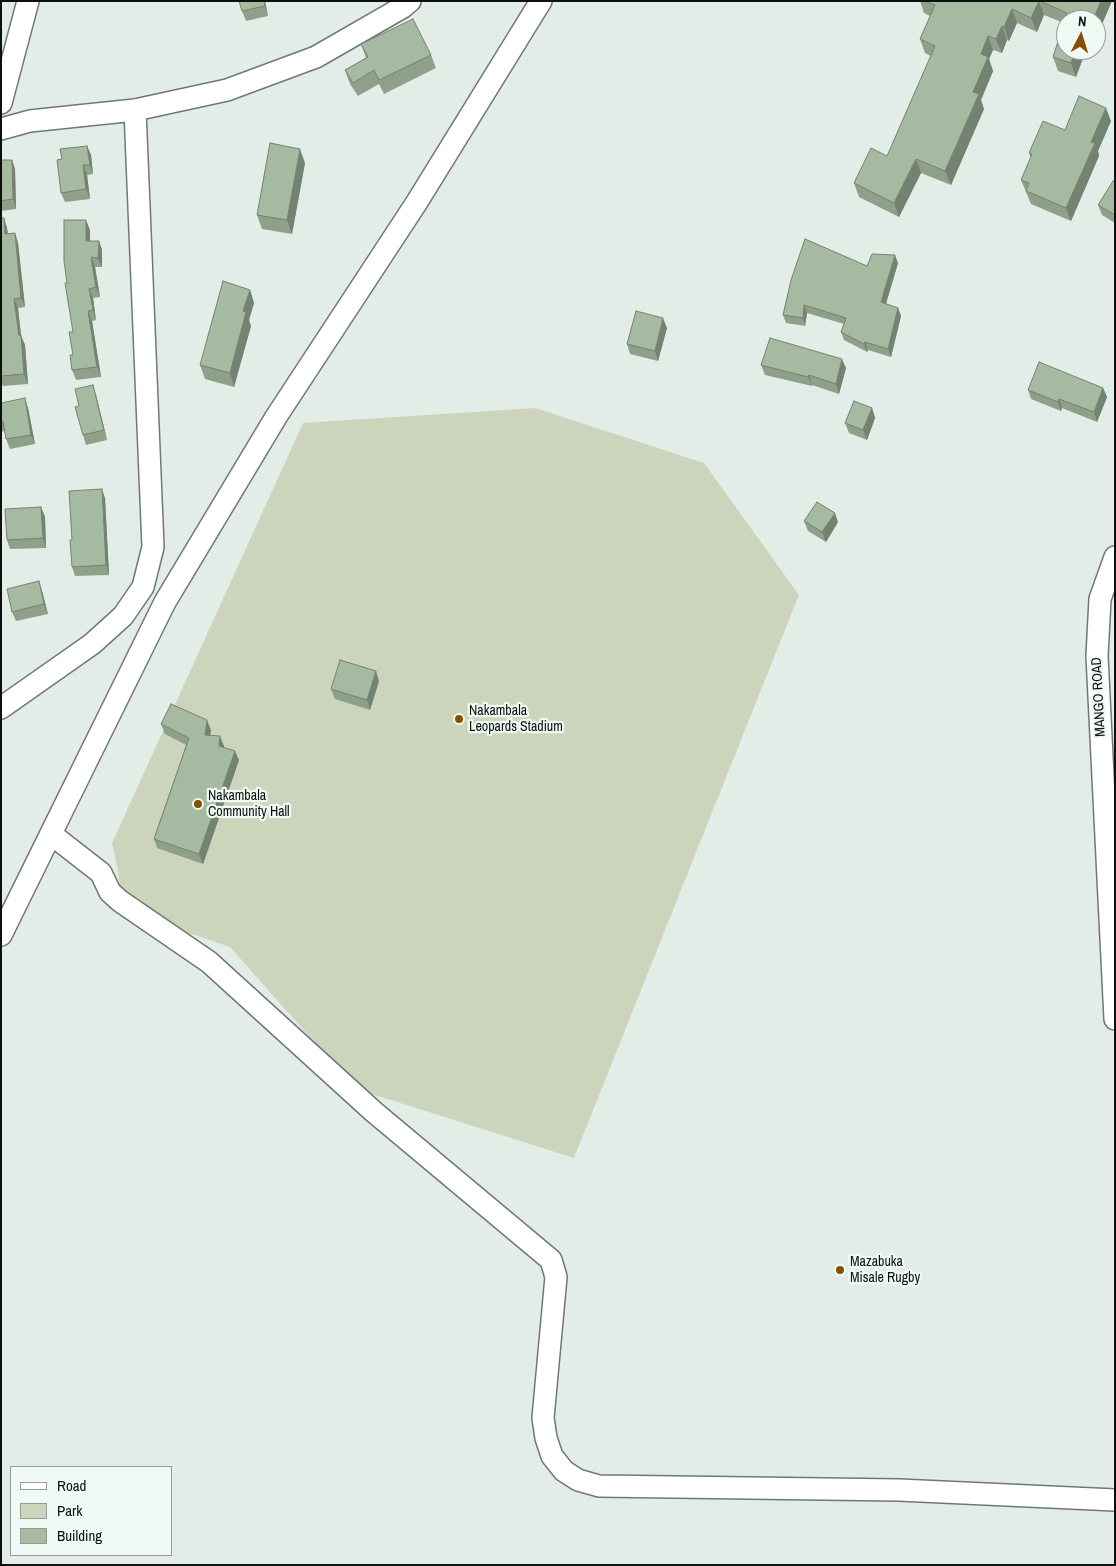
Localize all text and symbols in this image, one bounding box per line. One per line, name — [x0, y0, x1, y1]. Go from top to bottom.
north arrow — [1056, 10, 1106, 60]
text: N — [1077, 12, 1087, 30]
street label: MANGO ROAD — [1089, 657, 1109, 737]
place label: Nakambala Leopards Stadium — [469, 703, 563, 736]
marker: Nakambala Leopards Stadium — [453, 713, 465, 725]
place label: Nakambala Community Hall — [208, 788, 290, 820]
marker: Nakambala Community Hall — [192, 798, 204, 810]
place label: Mazabuka Misale Rugby — [850, 1254, 920, 1286]
marker: Mazabuka Misale Rugby — [834, 1264, 846, 1276]
legend — [10, 1466, 172, 1556]
text: Road — [57, 1475, 86, 1496]
text: Park — [57, 1500, 82, 1521]
text: Building — [57, 1525, 102, 1546]

